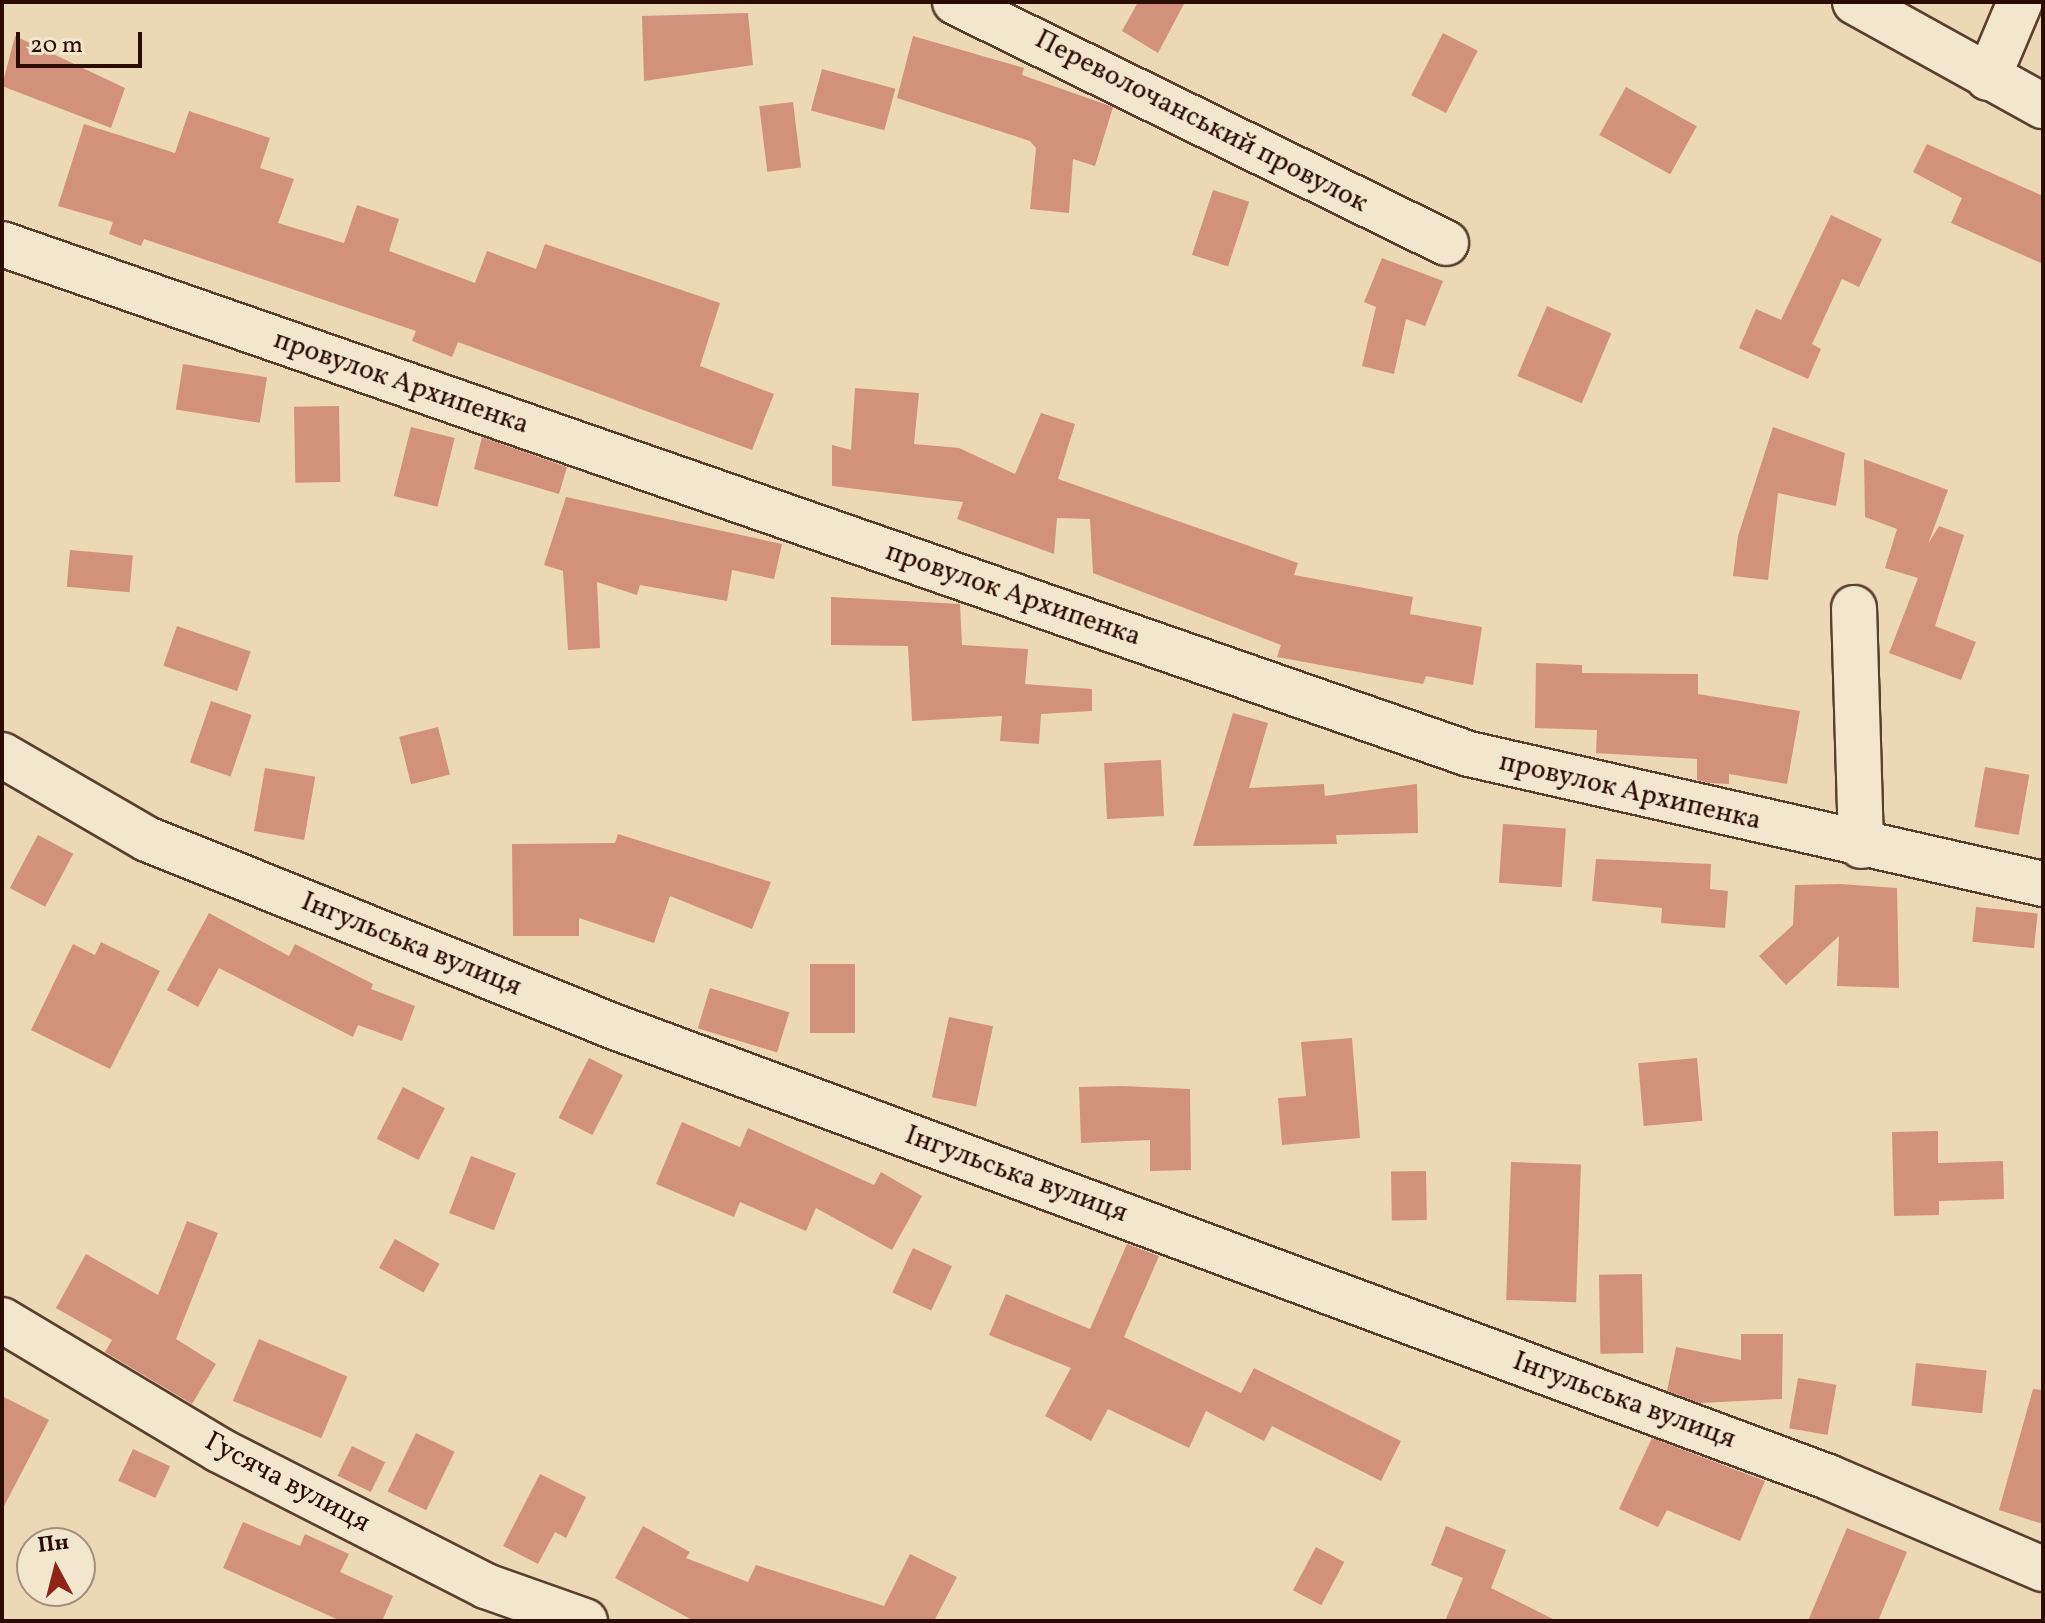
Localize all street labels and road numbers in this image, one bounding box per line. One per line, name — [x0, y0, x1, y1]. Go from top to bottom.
street label: Переволочанський провулок — [1029, 23, 1373, 221]
street label: провулок Архипенка — [269, 324, 533, 442]
street label: провулок Архипенка — [881, 536, 1145, 654]
street label: провулок Архипенка — [1496, 746, 1764, 838]
street label: Інгульська вулиця — [296, 885, 526, 1005]
street label: Інгульська вулиця — [900, 1119, 1132, 1231]
street label: Інгульська вулиця — [1508, 1345, 1740, 1457]
street label: Гусяча вулиця — [199, 1425, 375, 1541]

